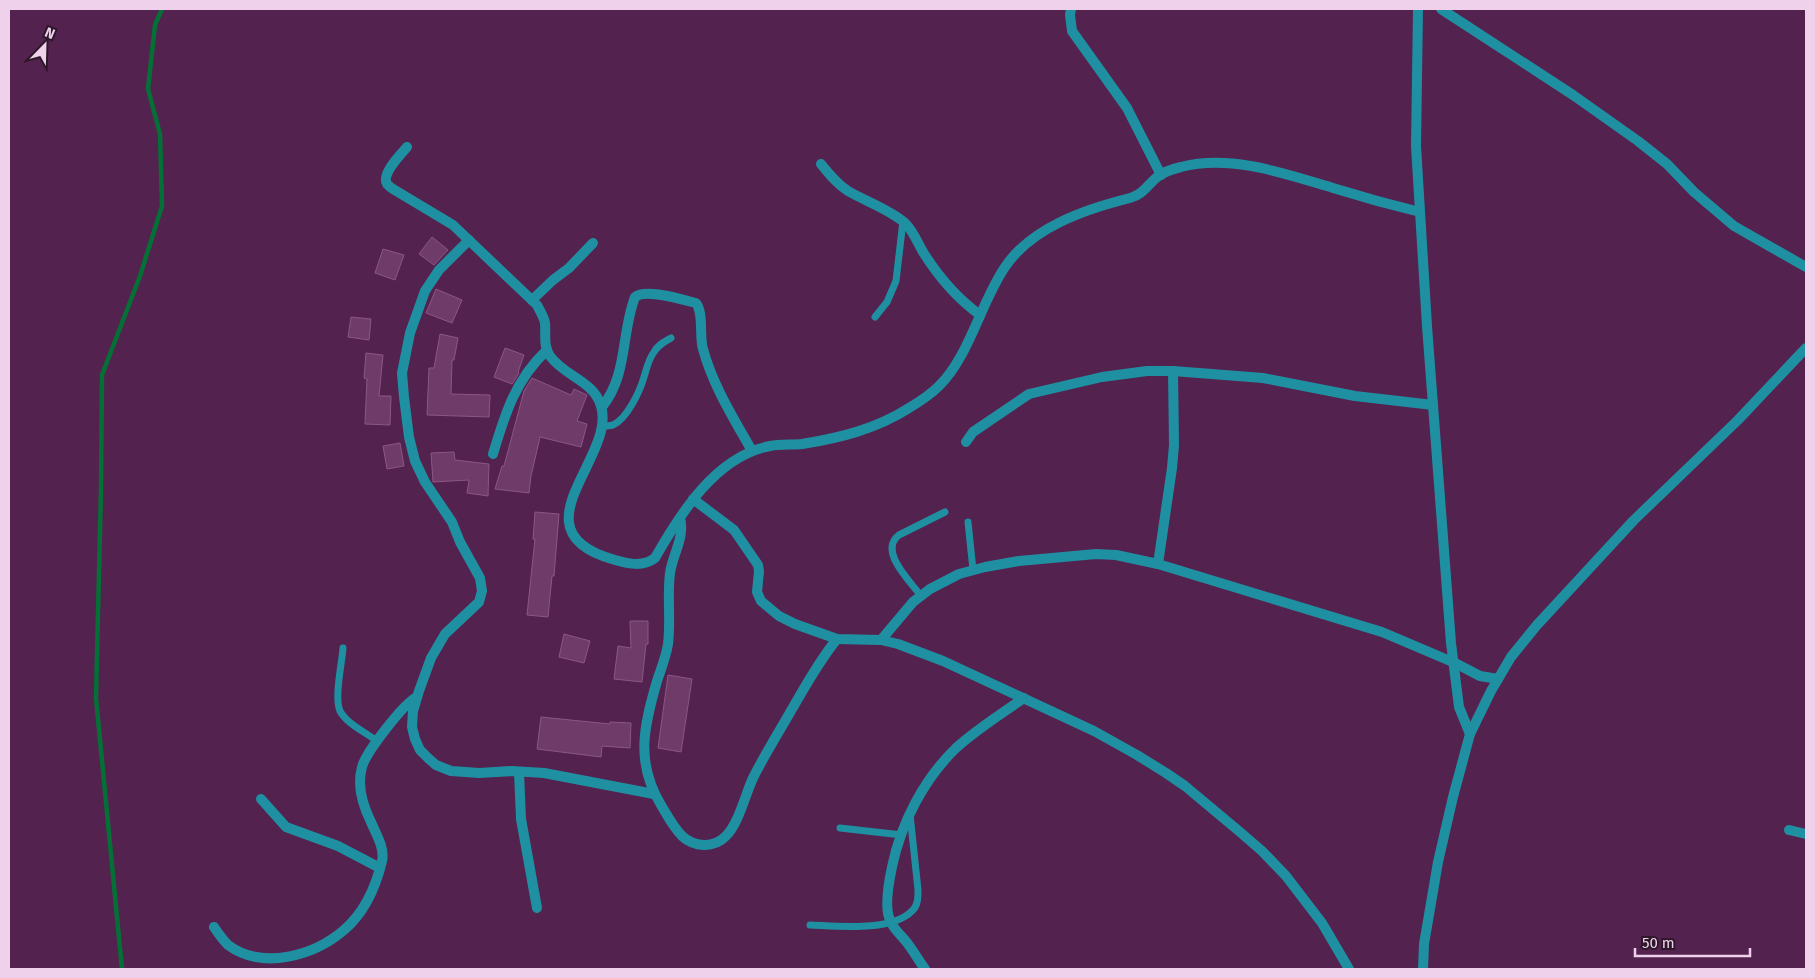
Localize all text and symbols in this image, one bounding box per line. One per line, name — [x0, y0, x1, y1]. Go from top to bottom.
north arrow — [20, 20, 70, 70]
text: N — [42, 24, 57, 43]
scale bar — [1635, 926, 1750, 958]
text: 50 m — [1642, 934, 1675, 952]

